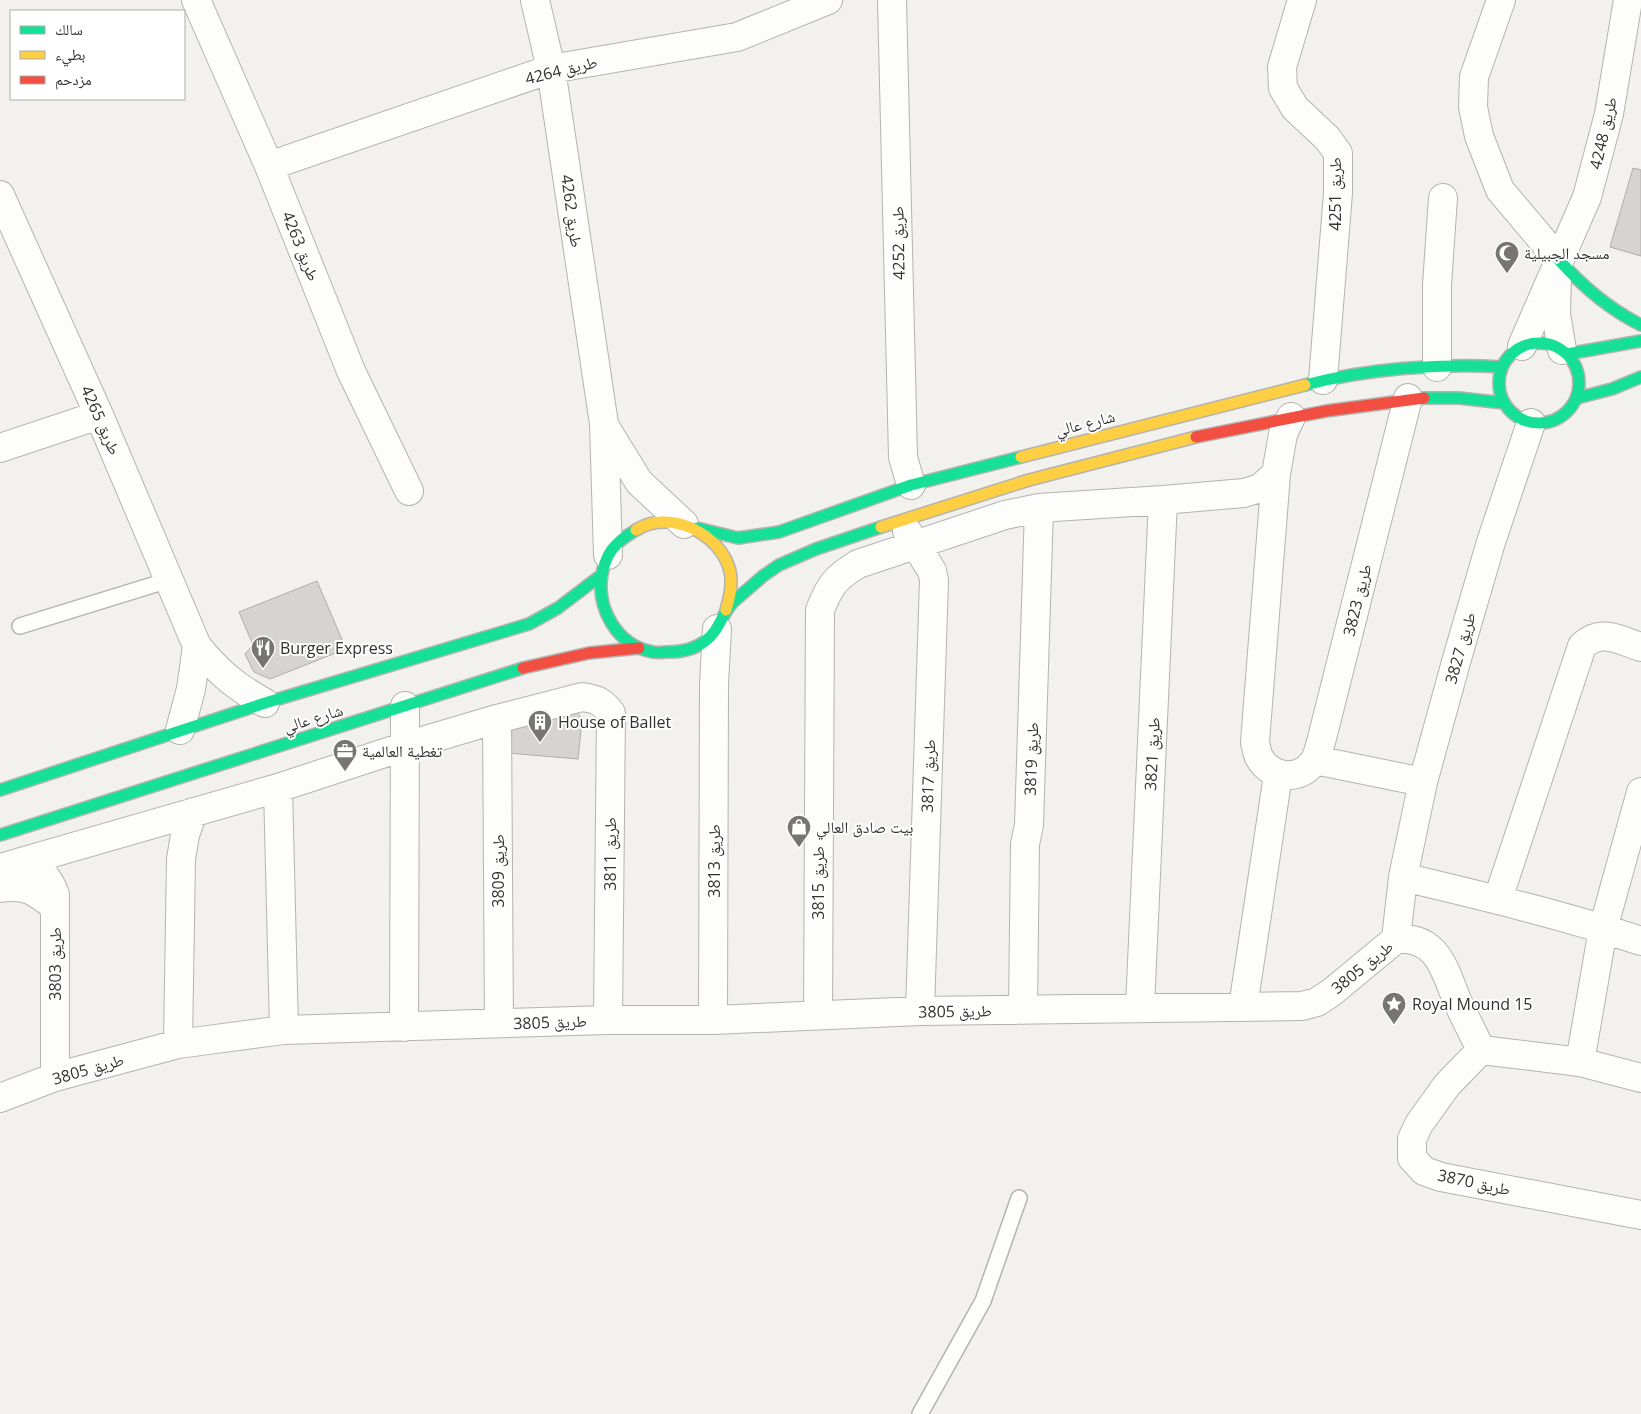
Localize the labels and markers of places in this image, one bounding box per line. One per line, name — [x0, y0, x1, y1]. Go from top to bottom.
mosque icon: مسجد الجبيلية — [1494, 240, 1520, 274]
place label: مسجد الجبيلية — [1524, 242, 1610, 264]
restaurant icon: Burger Express — [250, 635, 276, 669]
place label: Burger Express — [280, 637, 393, 659]
building icon: House of Ballet — [527, 709, 553, 743]
place label: House of Ballet — [558, 711, 671, 733]
office icon: تغطية العالمية — [332, 738, 358, 772]
place label: تغطية العالمية — [362, 740, 442, 762]
shop icon: بيت صادق العالي — [786, 814, 812, 848]
place label: بيت صادق العالي — [816, 816, 913, 840]
place icon: Royal Mound 15 — [1381, 991, 1407, 1025]
place label: Royal Mound 15 — [1412, 993, 1532, 1015]

